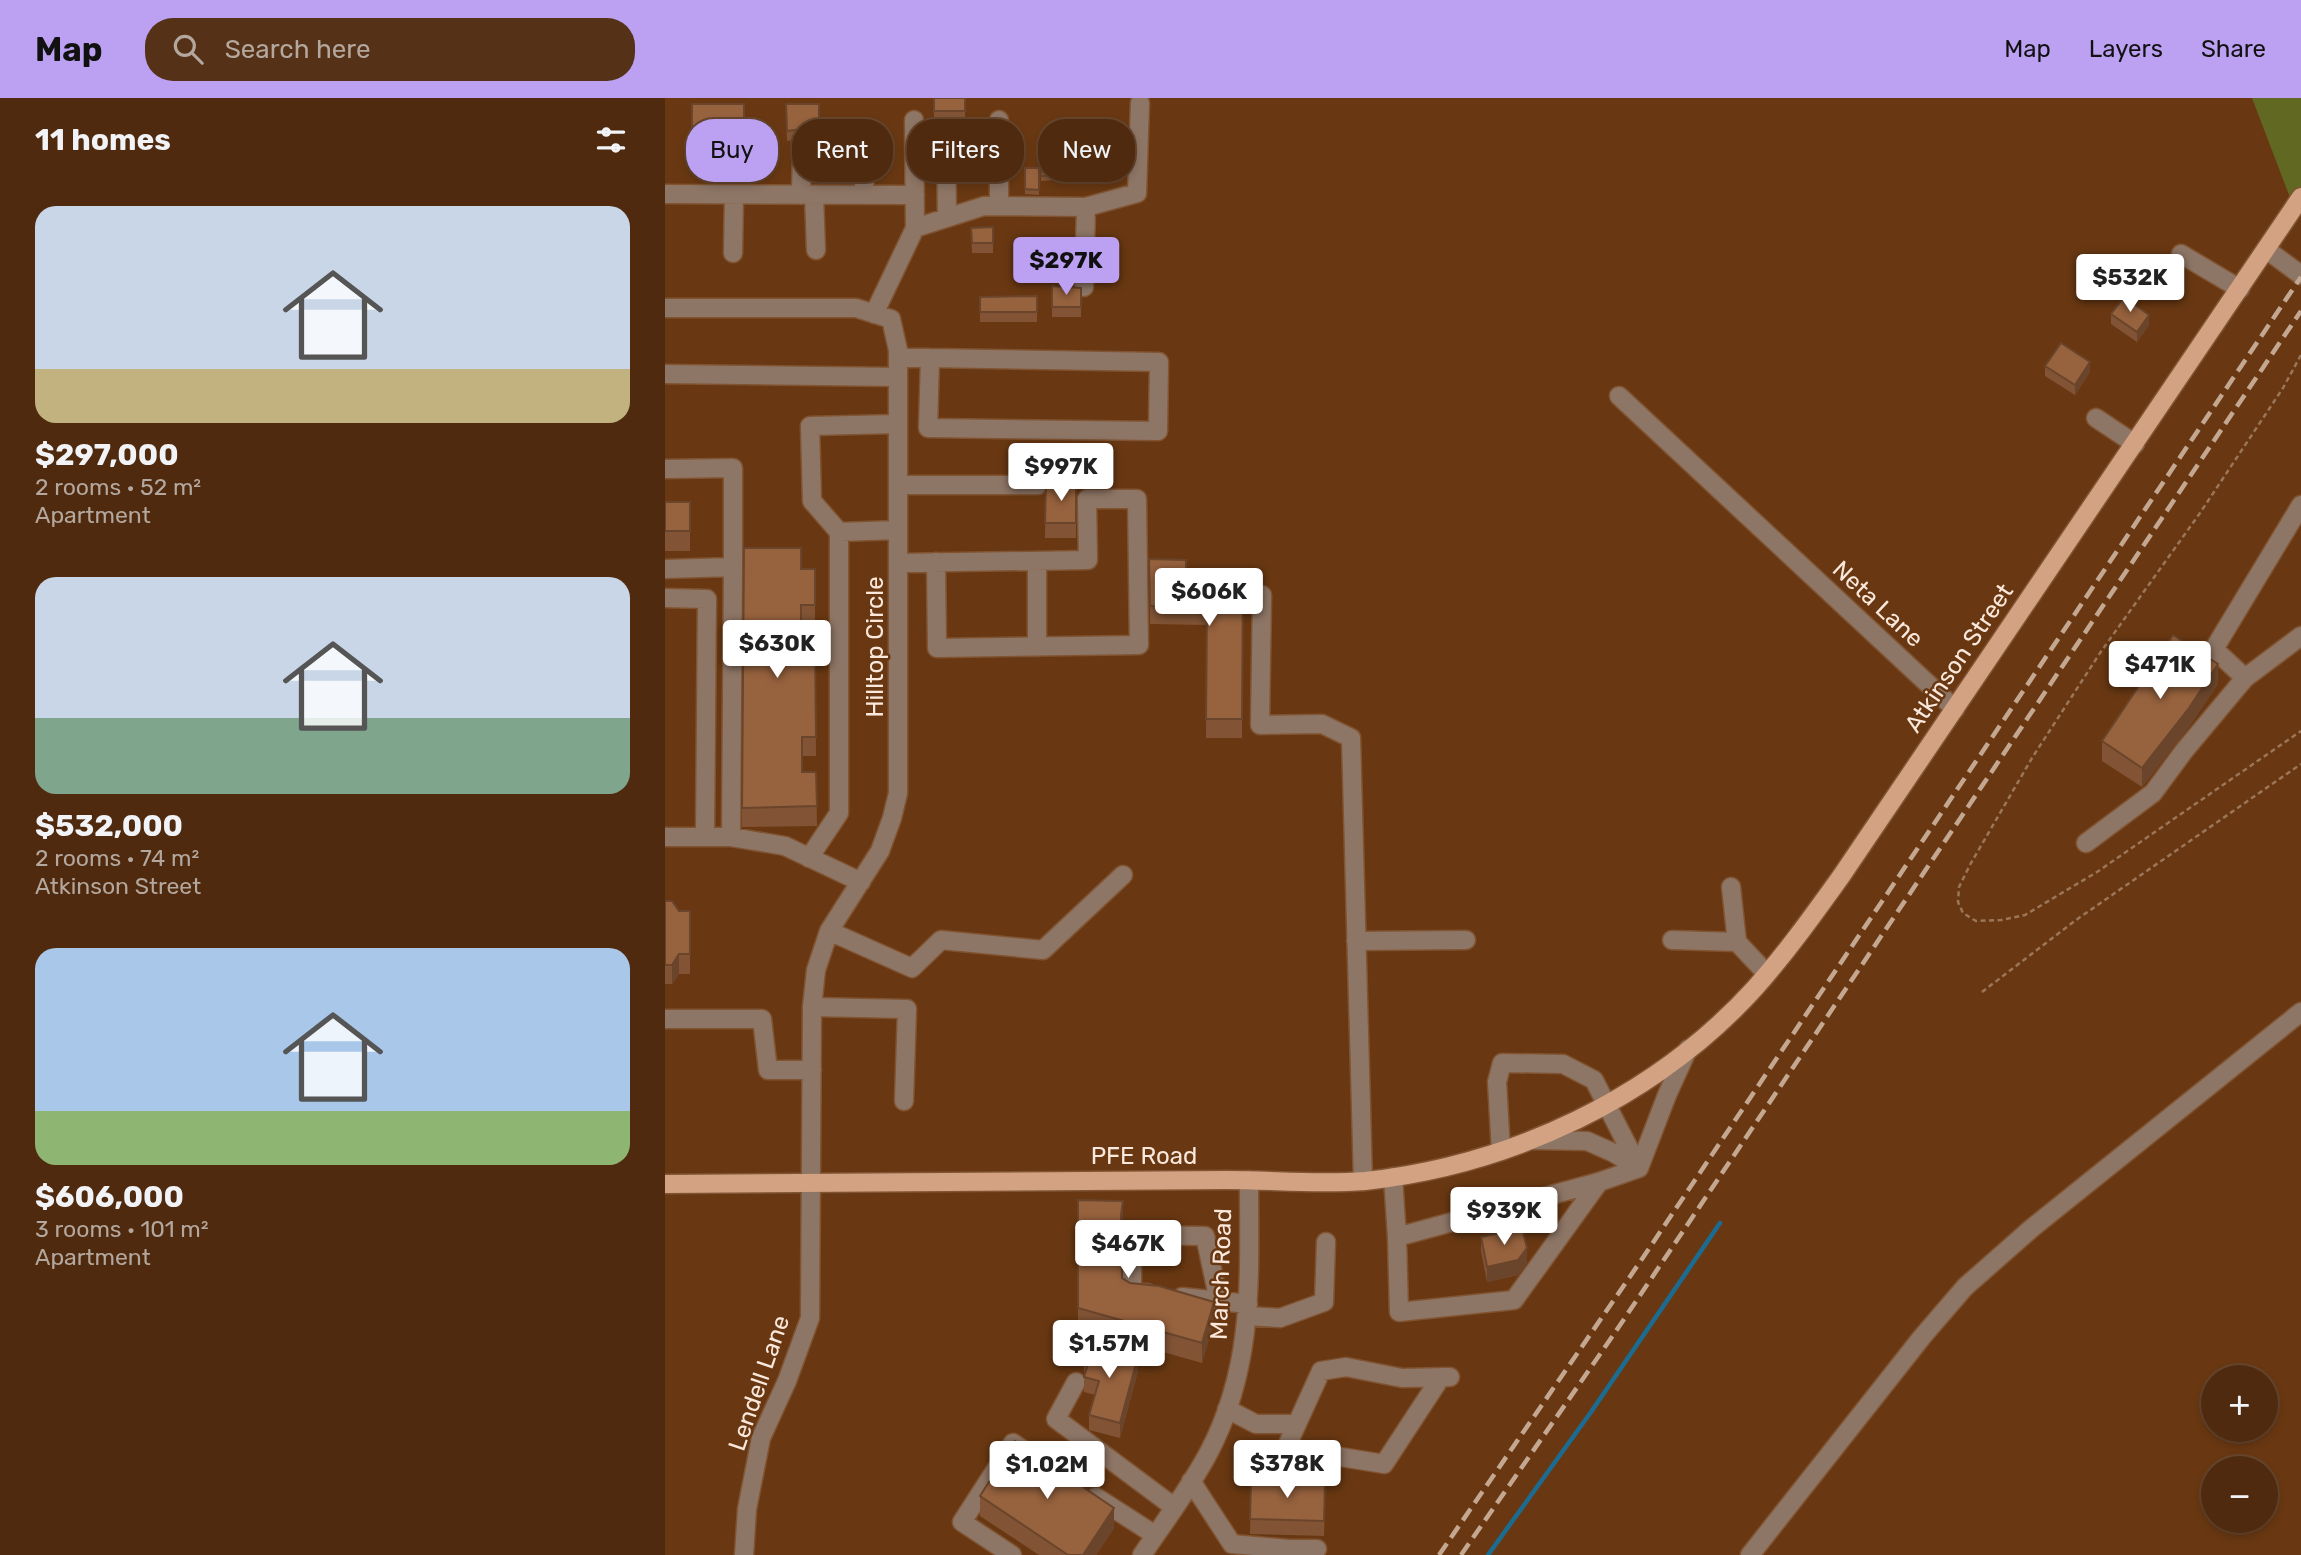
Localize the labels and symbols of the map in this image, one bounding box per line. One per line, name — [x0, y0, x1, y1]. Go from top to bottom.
pin: $297K — [1017, 238, 1115, 297]
pin: $532K — [2081, 254, 2179, 314]
pin: $997K — [1012, 444, 1110, 503]
street label: Neta Lane — [1827, 555, 1929, 653]
pin: $606K — [1160, 568, 1258, 628]
street label: Hilltop Circle — [861, 576, 889, 718]
street label: Atkinson Street — [1899, 578, 2019, 738]
pin: $630K — [728, 620, 826, 680]
pin: $471K — [2111, 642, 2209, 701]
street label: PFE Road — [1091, 1142, 1197, 1170]
pin: $939K — [1455, 1188, 1553, 1247]
street label: March Road — [1205, 1208, 1237, 1340]
pin: $467K — [1079, 1220, 1177, 1280]
street label: Lendell Lane — [723, 1312, 795, 1454]
pin: $1.57M — [1052, 1320, 1166, 1380]
pin: $378K — [1238, 1440, 1336, 1500]
pin: $1.02M — [990, 1442, 1104, 1501]

